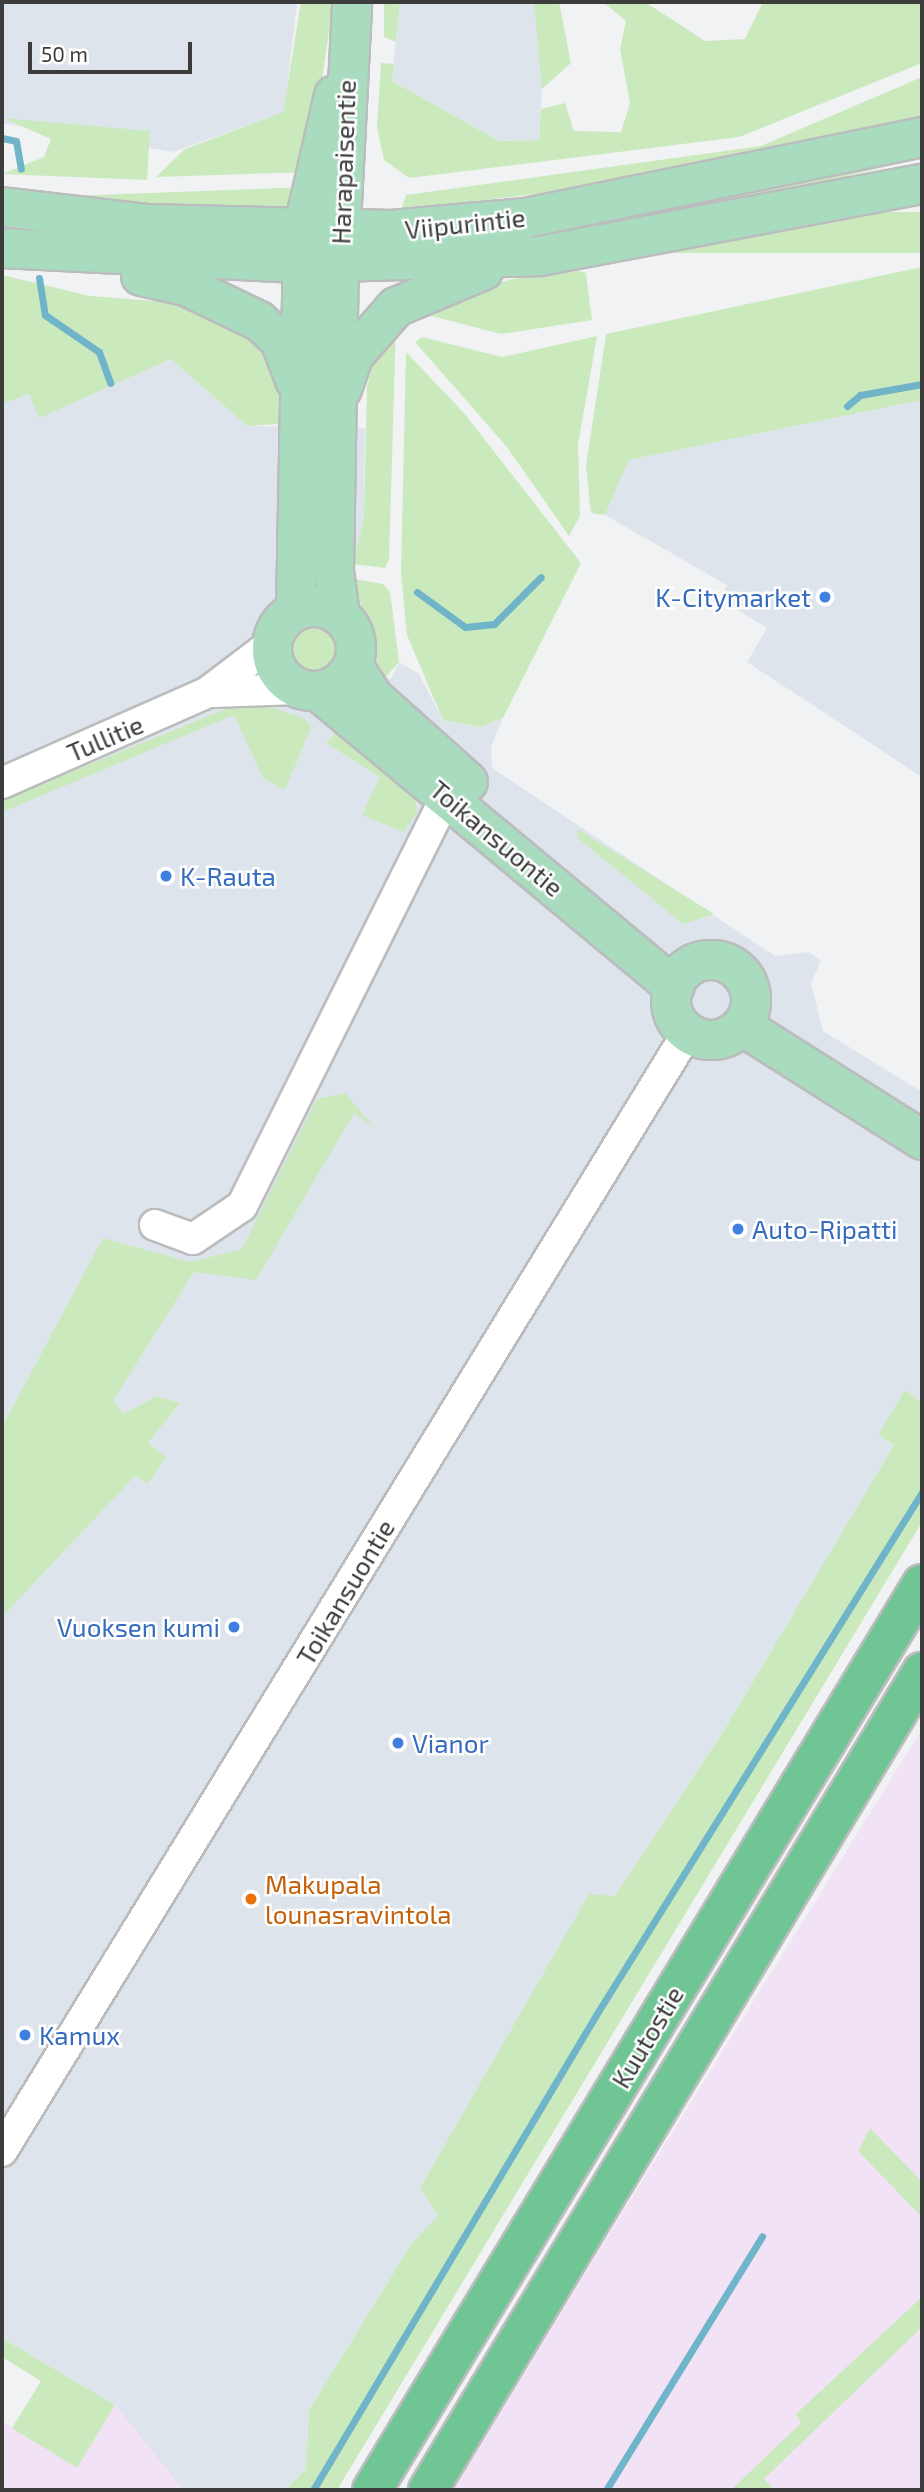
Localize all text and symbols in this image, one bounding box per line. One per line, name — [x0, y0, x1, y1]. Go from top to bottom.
scale bar — [32, 28, 196, 72]
text: 50 m — [41, 41, 88, 66]
street label: Harapaisentie — [325, 79, 361, 245]
street label: Viipurintie — [403, 201, 527, 245]
place label: K-Citymarket — [655, 581, 811, 613]
marker: K-Citymarket — [817, 589, 833, 605]
street label: Tullitie — [62, 708, 148, 768]
street label: Toikansuontie — [424, 773, 570, 903]
place label: K-Rauta — [180, 860, 276, 892]
marker: K-Rauta — [158, 868, 174, 884]
place label: Auto-Ripatti — [752, 1213, 897, 1245]
marker: Auto-Ripatti — [730, 1221, 746, 1237]
street label: Toikansuontie — [289, 1514, 401, 1670]
place label: Vuoksen kumi — [57, 1611, 220, 1643]
marker: Vuoksen kumi — [226, 1619, 242, 1635]
place label: Vianor — [412, 1727, 489, 1759]
marker: Vianor — [390, 1735, 406, 1751]
place label: Makupala lounasravintola — [265, 1868, 452, 1930]
marker: Makupala lounasravintola — [243, 1891, 259, 1907]
street label: Kuutostie — [605, 1980, 689, 2094]
place label: Kamux — [39, 2019, 120, 2051]
marker: Kamux — [17, 2027, 33, 2043]

